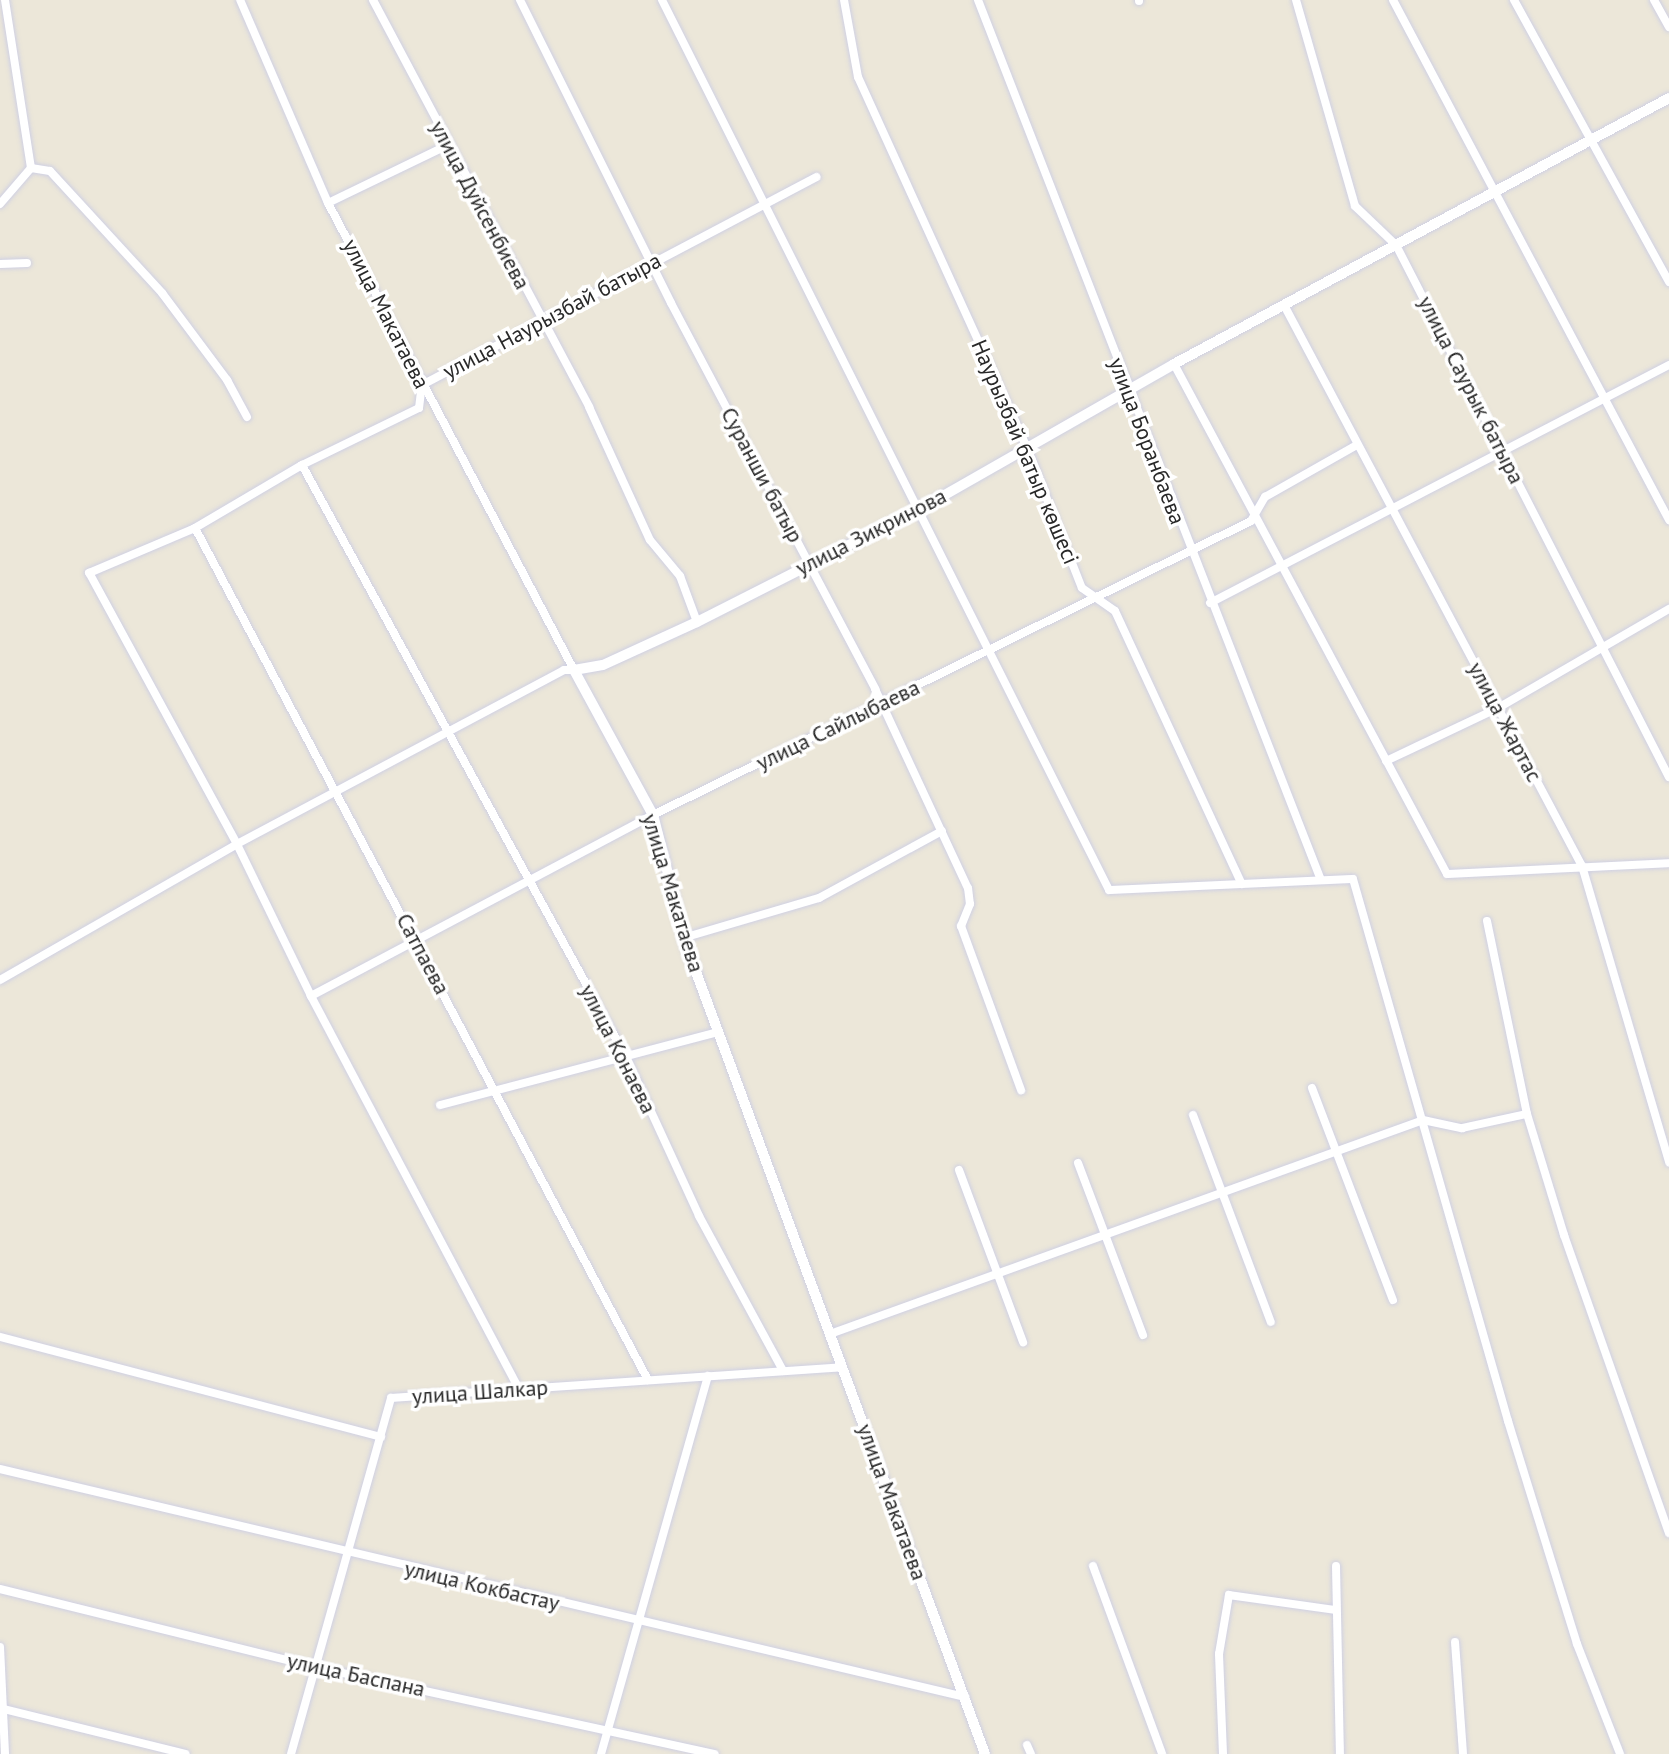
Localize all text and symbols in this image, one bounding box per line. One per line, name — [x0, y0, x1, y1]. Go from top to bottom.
street label: улица Дуйсенбиева — [424, 116, 536, 294]
street label: улица Макатаева — [337, 235, 435, 393]
street label: улица Наурызбай батыра — [438, 247, 666, 385]
street label: улица Саурык батыра — [1412, 292, 1530, 488]
street label: Наурызбай батыр көшесі — [966, 336, 1084, 568]
street label: улица Боранбаева — [1103, 354, 1191, 528]
street label: Суранши батыр — [715, 403, 809, 547]
street label: улица Зикринова — [791, 483, 951, 581]
street label: улица Жартас — [1462, 658, 1548, 786]
street label: улица Сайлыбаева — [752, 674, 924, 776]
street label: улица Макатаева — [636, 811, 710, 975]
street label: Сатпаева — [391, 909, 455, 999]
street label: улица Конаева — [574, 980, 662, 1118]
street label: улица Шалкар — [411, 1374, 549, 1410]
street label: улица Макатаева — [851, 1420, 933, 1584]
street label: улица Кокбастау — [402, 1555, 562, 1617]
street label: улица Баспана — [285, 1648, 427, 1702]

